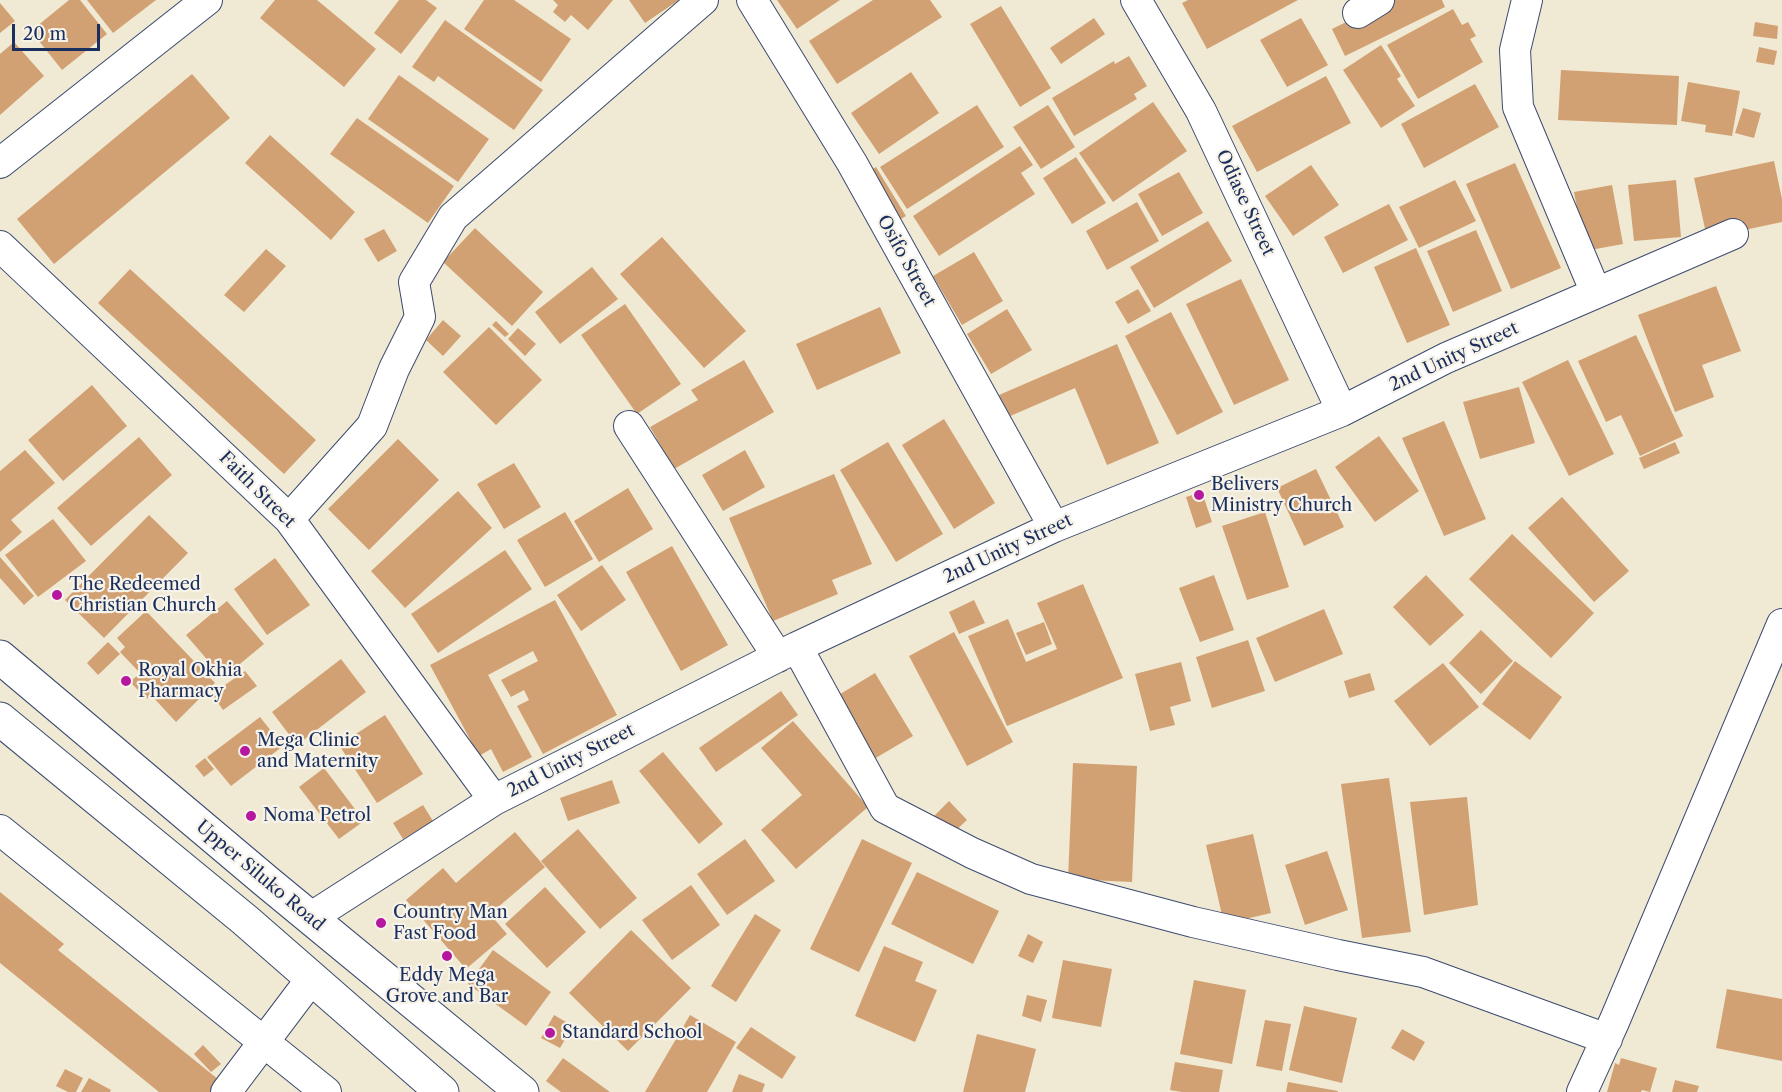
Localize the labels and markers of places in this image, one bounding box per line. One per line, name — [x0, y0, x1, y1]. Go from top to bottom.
place label: Belivers Ministry Church — [1211, 474, 1352, 516]
marker: Belivers Ministry Church — [1192, 488, 1206, 502]
place label: The Redeemed Christian Church — [69, 574, 217, 616]
marker: The Redeemed Christian Church — [50, 588, 64, 602]
place label: Royal Okhia Pharmacy — [138, 660, 242, 702]
marker: Royal Okhia Pharmacy — [119, 674, 133, 688]
place label: Mega Clinic and Maternity — [257, 730, 378, 772]
marker: Mega Clinic and Maternity — [238, 744, 252, 758]
place label: Noma Petrol — [263, 805, 371, 827]
marker: Noma Petrol — [244, 809, 258, 823]
place label: Country Man Fast Food — [393, 902, 508, 944]
marker: Country Man Fast Food — [374, 916, 388, 930]
marker: Eddy Mega Grove and Bar — [440, 949, 454, 963]
place label: Eddy Mega Grove and Bar — [386, 965, 508, 1008]
place label: Standard School — [562, 1022, 702, 1044]
marker: Standard School — [543, 1026, 557, 1040]

